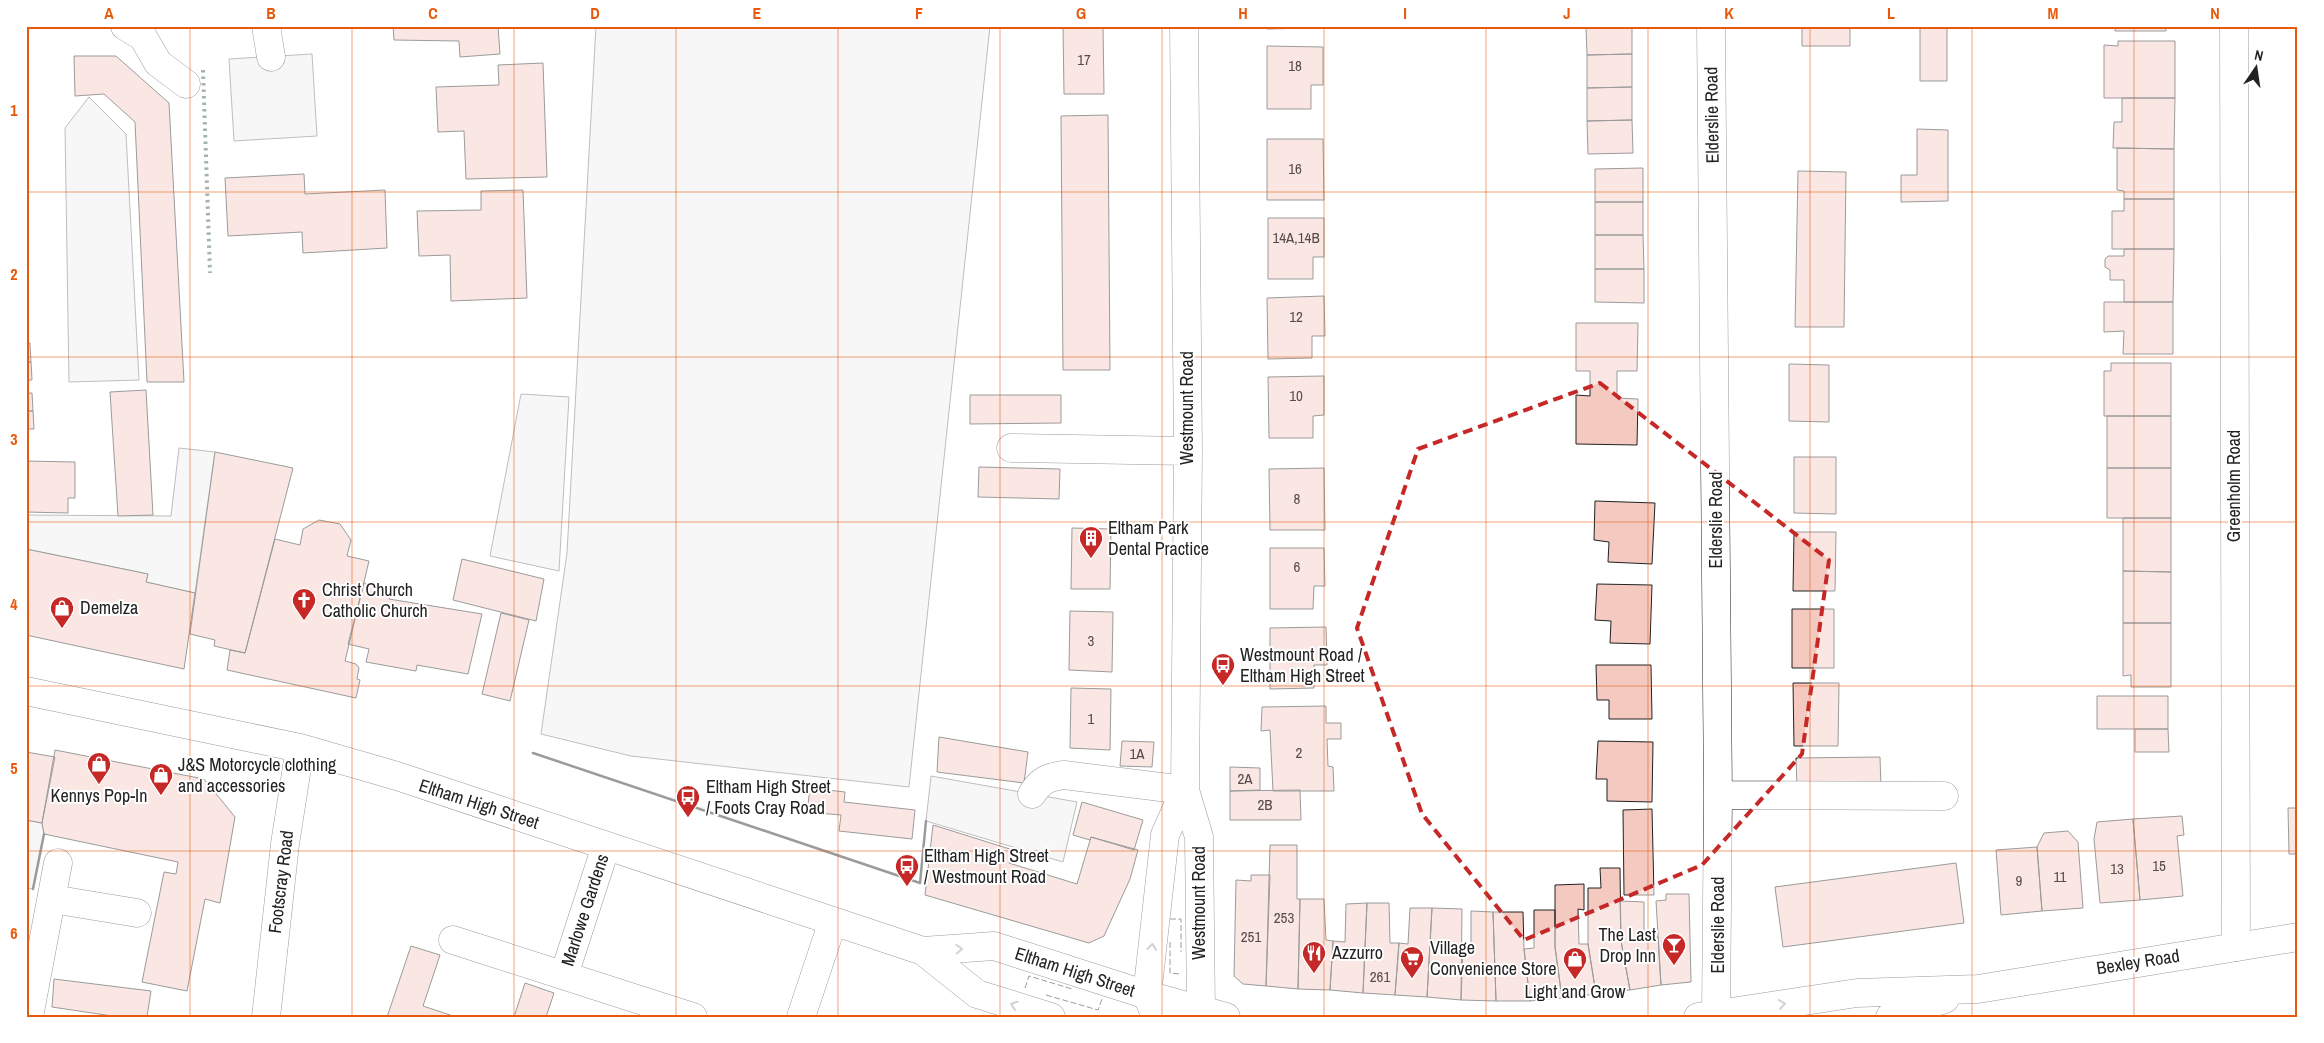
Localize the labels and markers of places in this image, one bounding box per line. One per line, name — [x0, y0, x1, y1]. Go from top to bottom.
place label: Eltham Park Dental Practice — [1108, 515, 1209, 561]
building icon: Eltham Park Dental Practice — [1078, 525, 1104, 559]
place label: Christ Church Catholic Church — [322, 577, 428, 623]
church icon: Christ Church Catholic Church — [291, 587, 317, 621]
shop icon: Demelza — [49, 595, 75, 629]
place label: Demelza — [80, 595, 138, 620]
place label: Westmount Road / Eltham High Street — [1240, 642, 1365, 688]
bus stop icon: Westmount Road / Eltham High Street — [1210, 652, 1236, 686]
shop icon: Kennys Pop-In — [86, 751, 112, 785]
place label: J&S Motorcycle clothing and accessories — [178, 752, 337, 798]
shop icon: J&S Motorcycle clothing and accessories — [148, 762, 174, 796]
place label: Eltham High Street / Foots Cray Road — [706, 774, 831, 820]
place label: Kennys Pop-In — [51, 783, 147, 808]
bus stop icon: Eltham High Street / Foots Cray Road — [675, 784, 701, 818]
place label: Eltham High Street / Westmount Road — [924, 843, 1049, 889]
bus stop icon: Eltham High Street / Westmount Road — [894, 853, 920, 887]
place label: The Last Drop Inn — [1599, 922, 1656, 968]
bar icon: The Last Drop Inn — [1661, 932, 1687, 966]
place label: Village Convenience Store — [1430, 935, 1556, 981]
restaurant icon: Azzurro — [1301, 940, 1327, 974]
place label: Azzurro — [1331, 940, 1383, 965]
supermarket icon: Village Convenience Store — [1399, 945, 1425, 979]
shop icon: Light and Grow — [1562, 946, 1588, 980]
place label: Light and Grow — [1525, 979, 1626, 1004]

